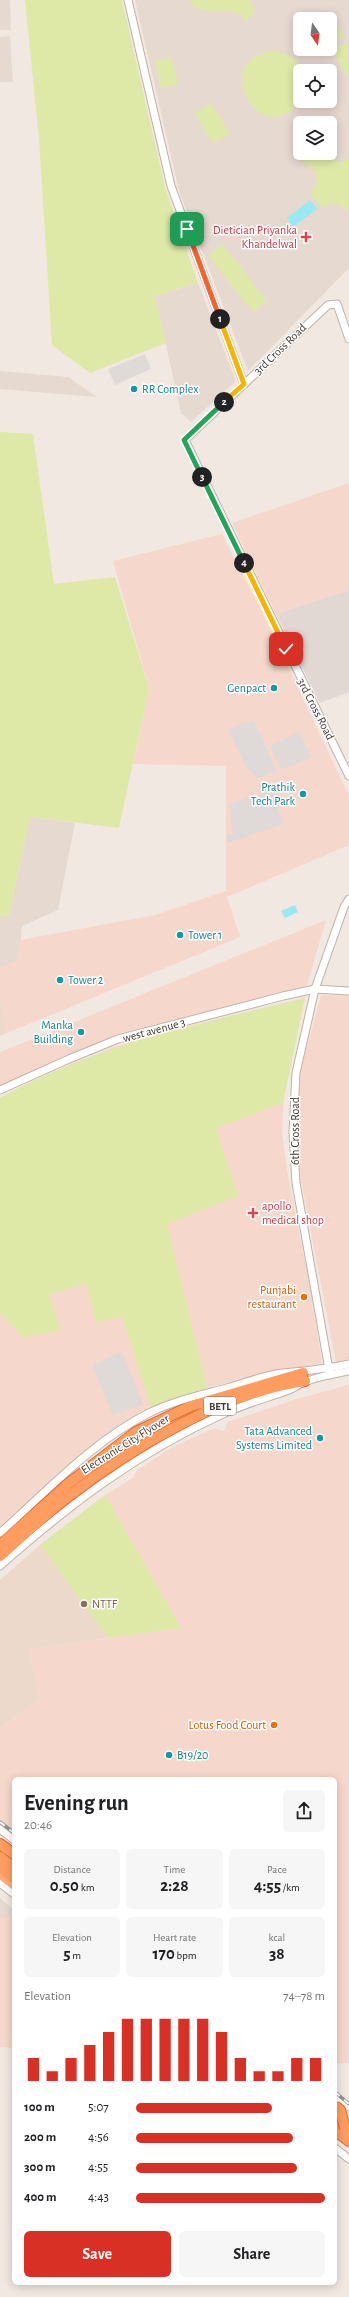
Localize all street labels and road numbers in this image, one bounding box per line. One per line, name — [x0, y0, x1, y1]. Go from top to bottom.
street label: 3rd Cross Road — [252, 321, 308, 377]
street label: 3rd Cross Road — [295, 676, 337, 742]
street label: west avenue 3 — [121, 1016, 187, 1044]
street label: 6th Cross Road — [289, 1097, 301, 1165]
road number: BETL — [204, 1397, 236, 1415]
street label: Electronic City Flyover — [79, 1412, 172, 1477]

